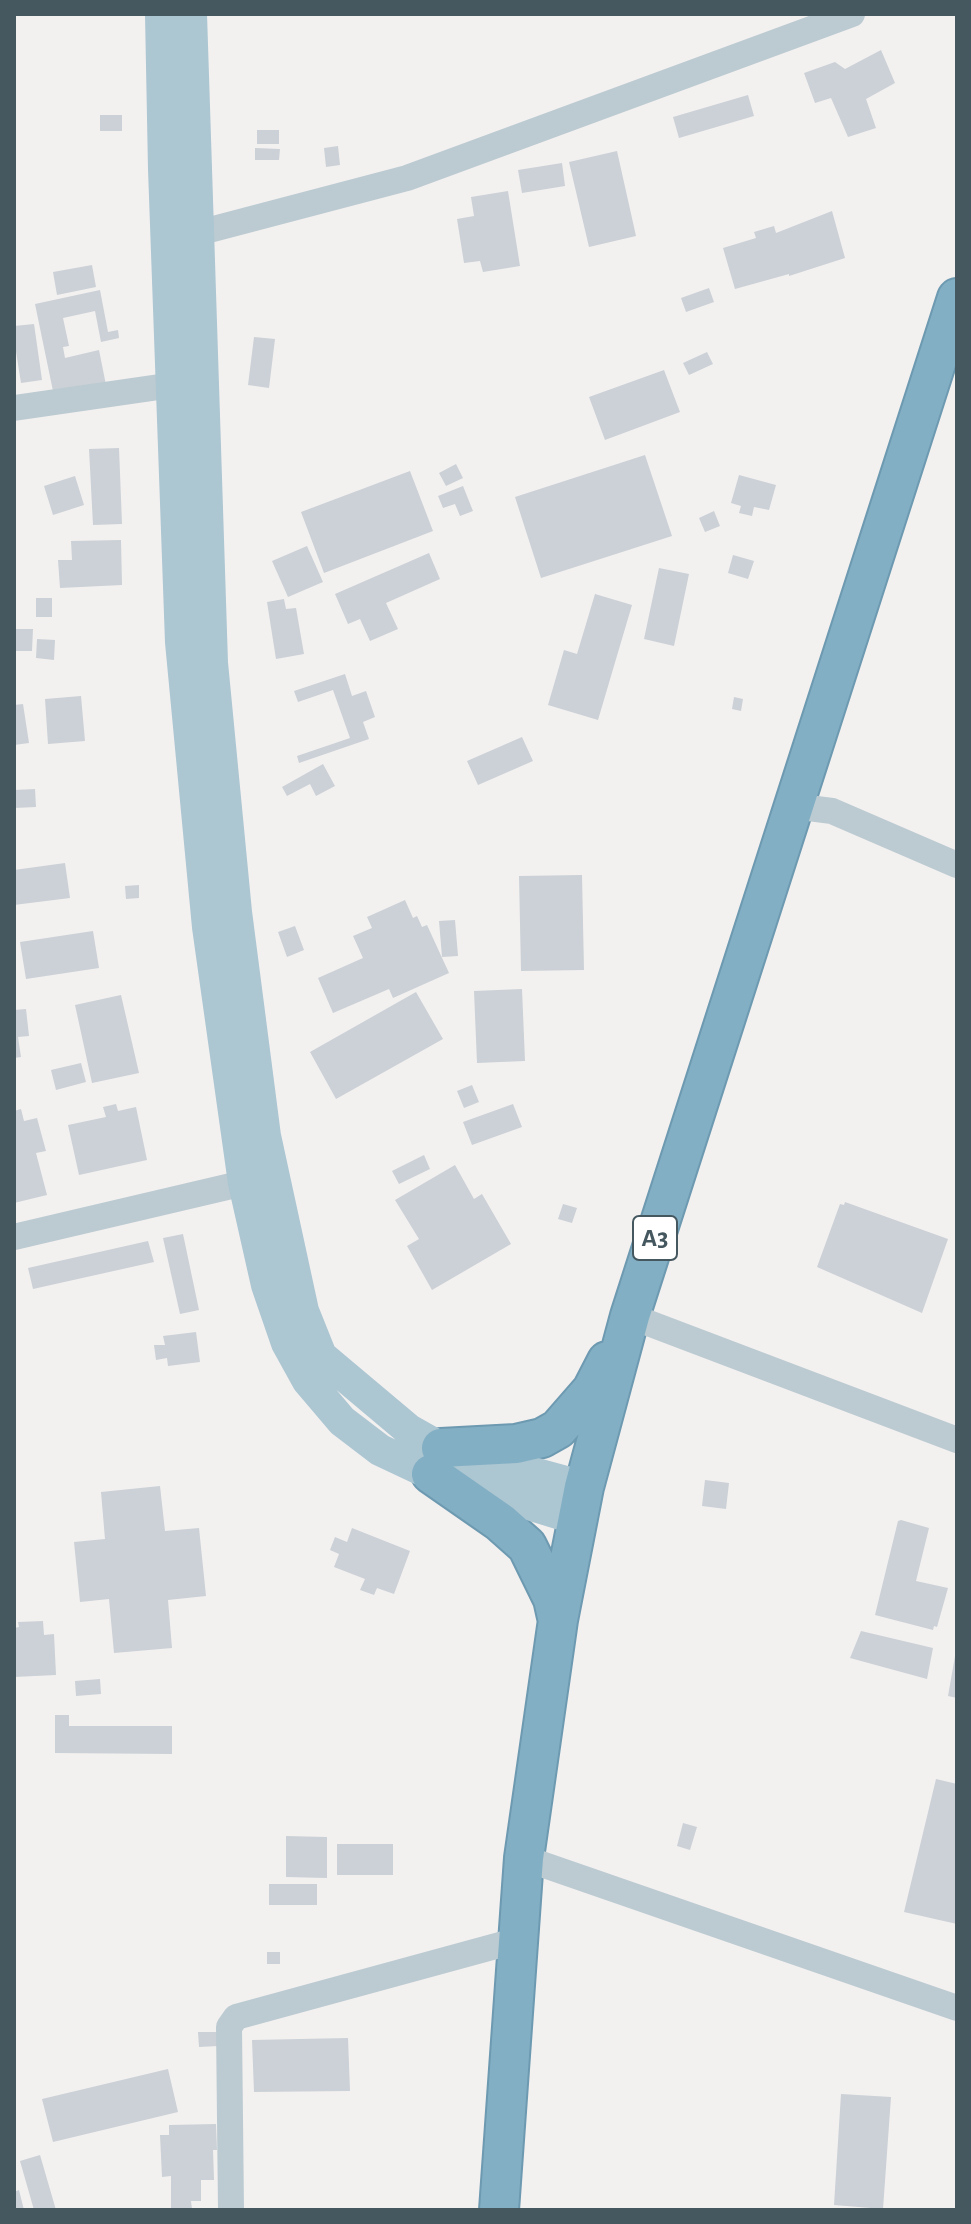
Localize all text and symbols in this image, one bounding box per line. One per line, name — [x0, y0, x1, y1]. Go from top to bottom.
road number: A3 — [633, 1216, 677, 1260]

